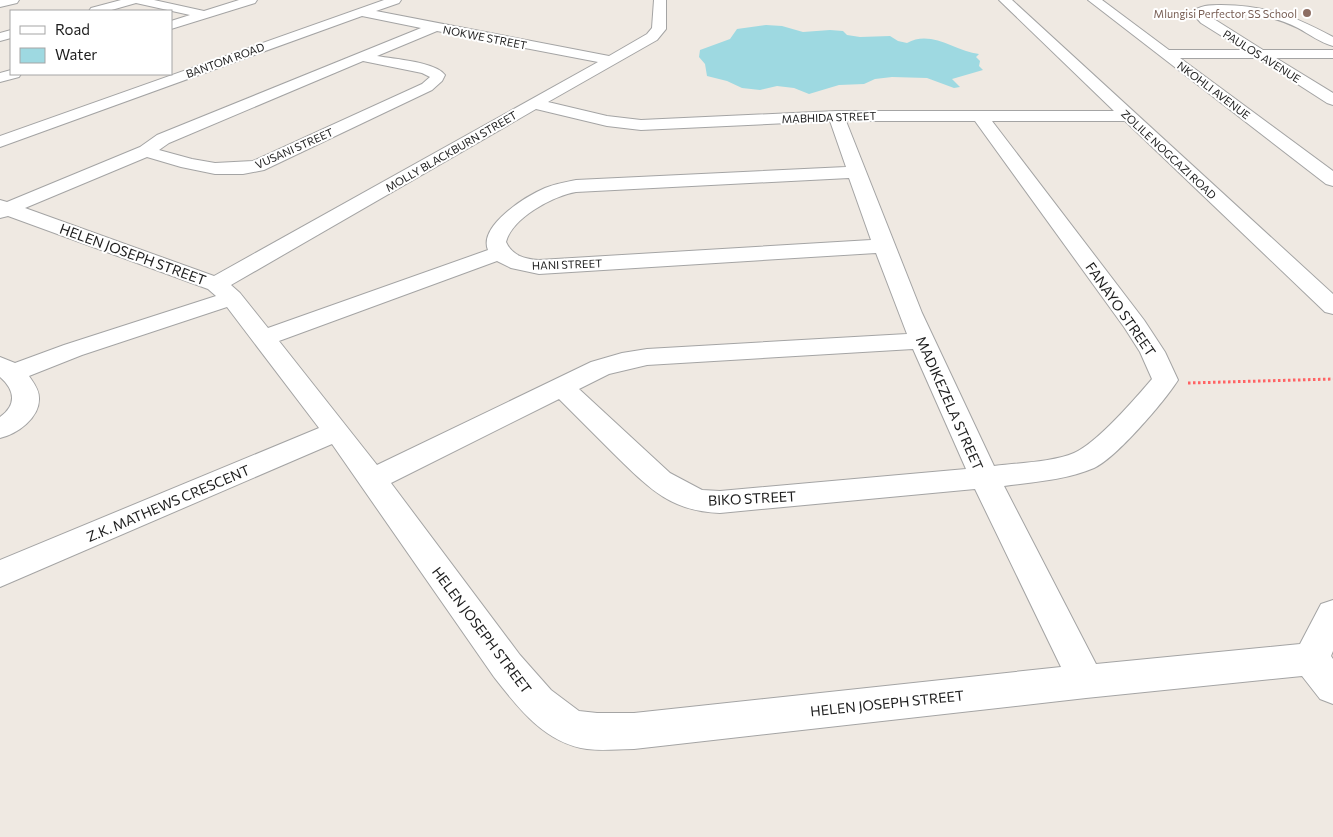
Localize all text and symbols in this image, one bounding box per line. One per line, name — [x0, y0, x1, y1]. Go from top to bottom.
place label: Mlungisi Perfector SS School — [1154, 7, 1297, 20]
marker: Mlungisi Perfector SS School — [1301, 7, 1313, 19]
legend — [10, 10, 172, 75]
text: Road — [55, 20, 90, 38]
street label: NOKWE STREET — [442, 22, 528, 52]
street label: PAULOS AVENUE — [1221, 27, 1303, 85]
street label: BANTOM ROAD — [184, 40, 266, 80]
text: Water — [55, 45, 97, 63]
street label: NKOHLI AVENUE — [1175, 58, 1253, 122]
street label: ZOLILE NOGCAZI ROAD — [1119, 107, 1219, 201]
street label: MOLLY BLACKBURN STREET — [383, 108, 519, 194]
street label: MABHIDA STREET — [781, 109, 877, 125]
street label: VUSANI STREET — [253, 125, 335, 171]
street label: HELEN JOSEPH STREET — [58, 220, 208, 288]
street label: HANI STREET — [532, 256, 602, 272]
street label: FANAYO STREET — [1082, 259, 1160, 359]
street label: MADIKEZELA STREET — [913, 333, 987, 473]
street label: Z.K. MATHEWS CRESCENT — [84, 461, 252, 545]
street label: BIKO STREET — [708, 487, 796, 509]
street label: HELEN JOSEPH STREET — [429, 563, 535, 697]
street label: HELEN JOSEPH STREET — [809, 686, 965, 720]

